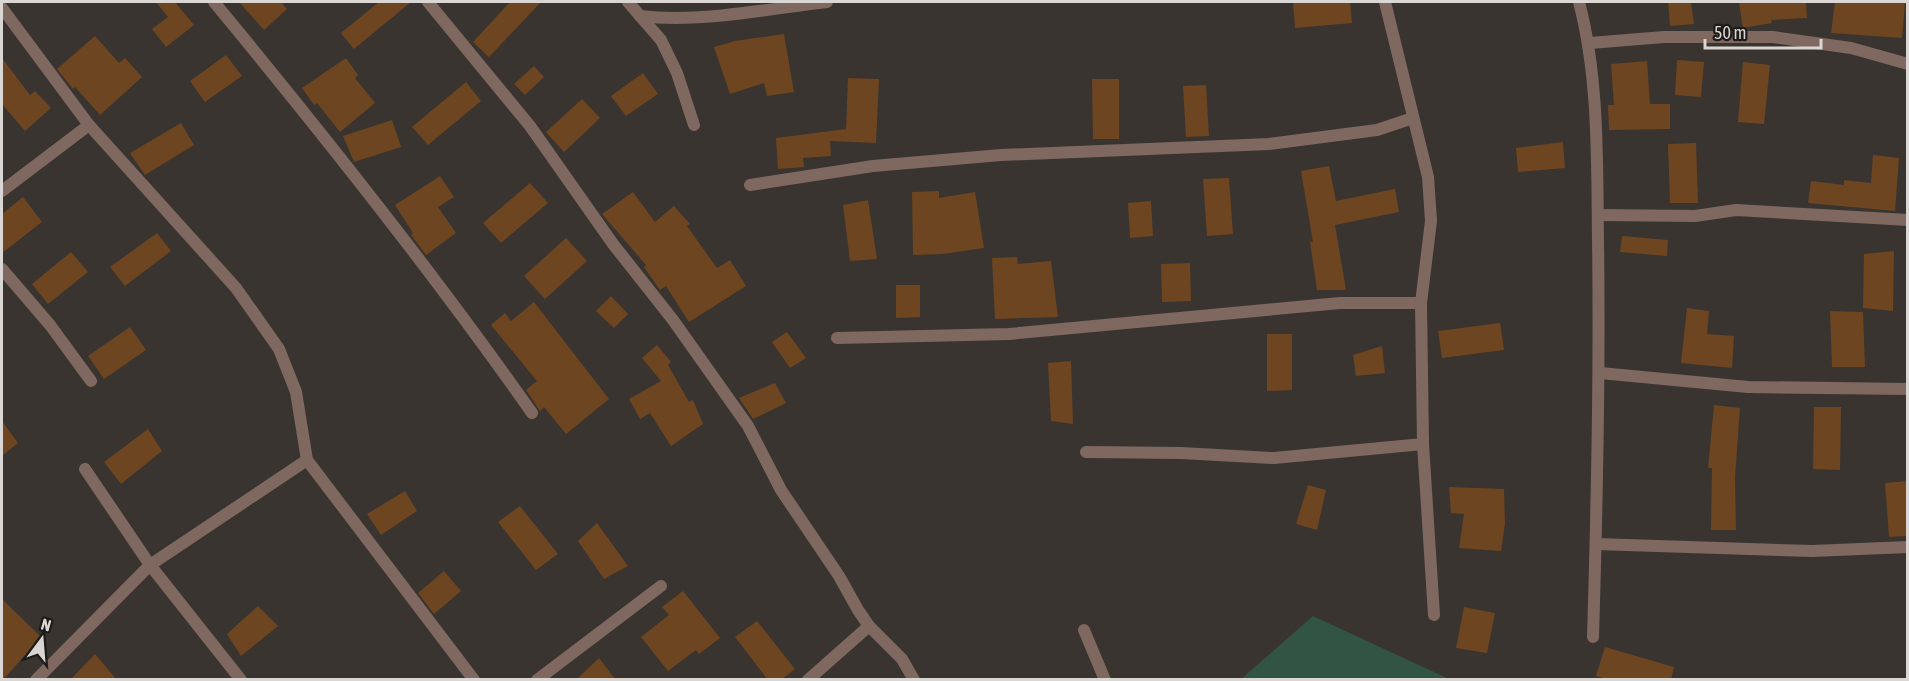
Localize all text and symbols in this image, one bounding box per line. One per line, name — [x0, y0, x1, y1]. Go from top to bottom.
scale bar — [1705, 12, 1820, 50]
text: 50 m — [1714, 22, 1746, 43]
north arrow — [12, 609, 72, 669]
text: N — [39, 615, 53, 635]

